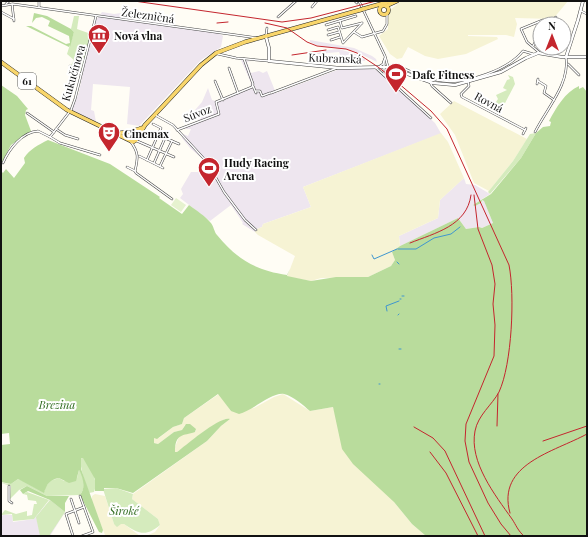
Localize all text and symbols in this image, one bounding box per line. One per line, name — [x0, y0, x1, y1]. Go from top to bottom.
street label: Železničná — [121, 4, 176, 26]
north arrow — [532, 16, 572, 56]
text: N — [548, 18, 556, 33]
museum icon: Nová vlna — [86, 22, 112, 55]
place label: Nová vlna — [114, 28, 163, 43]
street label: Kukučínova — [58, 43, 88, 103]
street label: Kubranská — [308, 50, 362, 66]
sports icon: Dafe Fitness — [383, 61, 409, 94]
place label: Dafe Fitness — [412, 67, 474, 82]
road number: 61 — [18, 73, 36, 89]
street label: Rovná — [472, 88, 506, 116]
street label: Súvoz — [181, 101, 213, 125]
theatre icon: Cinemax — [96, 120, 122, 153]
place label: Cinemax — [124, 126, 169, 141]
sports icon: Hudy Racing Arena — [196, 155, 222, 188]
place label: Hudy Racing Arena — [223, 155, 290, 183]
park label: Brezina — [38, 397, 75, 412]
park label: Široké — [108, 503, 140, 518]

